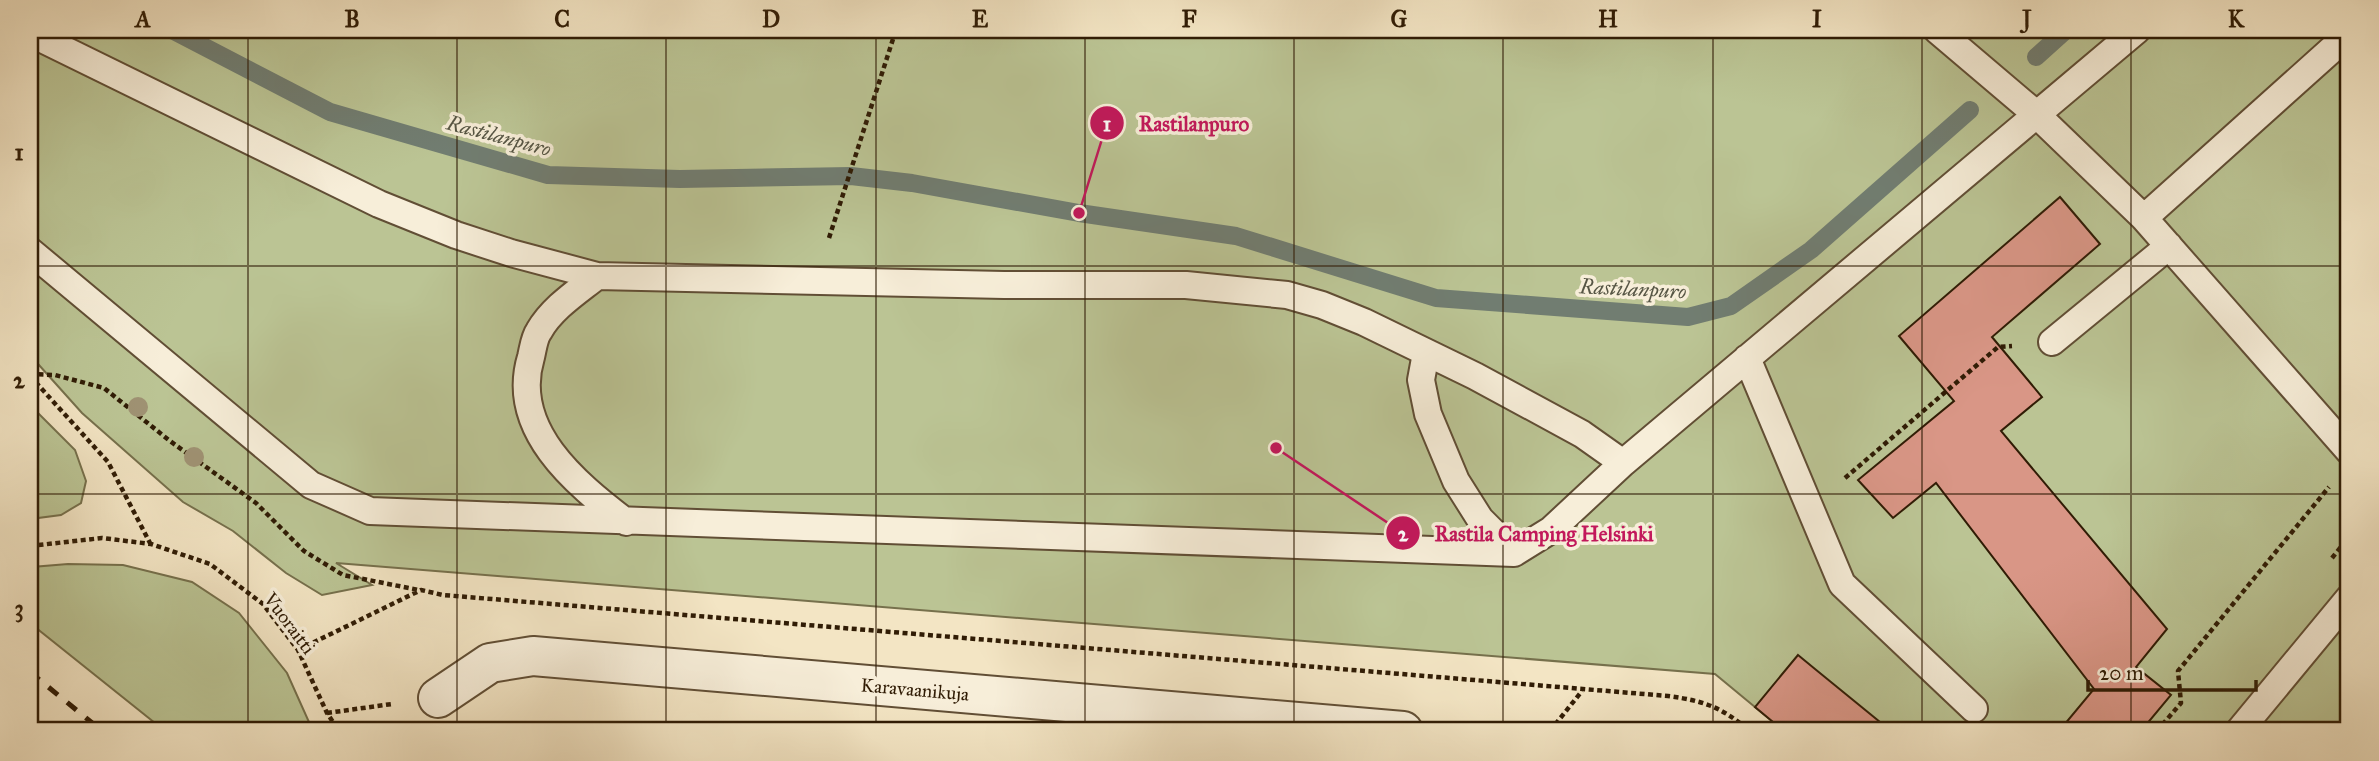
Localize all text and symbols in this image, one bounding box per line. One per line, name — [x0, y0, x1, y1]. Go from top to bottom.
text: A — [133, 5, 151, 33]
text: B — [344, 5, 360, 33]
text: C — [554, 5, 570, 33]
text: D — [762, 5, 780, 33]
text: E — [972, 5, 989, 33]
text: F — [1181, 5, 1197, 33]
text: G — [1391, 5, 1408, 33]
text: H — [1598, 5, 1618, 33]
text: I — [1812, 5, 1822, 33]
text: J — [2019, 5, 2032, 34]
text: K — [2228, 5, 2246, 33]
callout: Rastilanpuro — [1090, 102, 1263, 144]
water label: Rastilanpuro — [443, 109, 554, 162]
text: 1 — [1103, 111, 1111, 137]
text: Rastilanpuro — [1139, 111, 1250, 137]
text: 1 — [14, 138, 24, 166]
water label: Rastilanpuro — [1578, 273, 1687, 305]
text: 2 — [13, 366, 25, 394]
callout: Rastila Camping Helsinki — [1386, 512, 1668, 554]
text: 2 — [1398, 521, 1409, 547]
text: Rastila Camping Helsinki — [1434, 521, 1654, 547]
street label: Vuoraitti — [258, 587, 320, 659]
text: 3 — [14, 594, 24, 623]
scale bar — [2088, 649, 2256, 693]
text: 20 m — [2099, 660, 2144, 686]
street label: Karavaanikuja — [860, 673, 971, 706]

